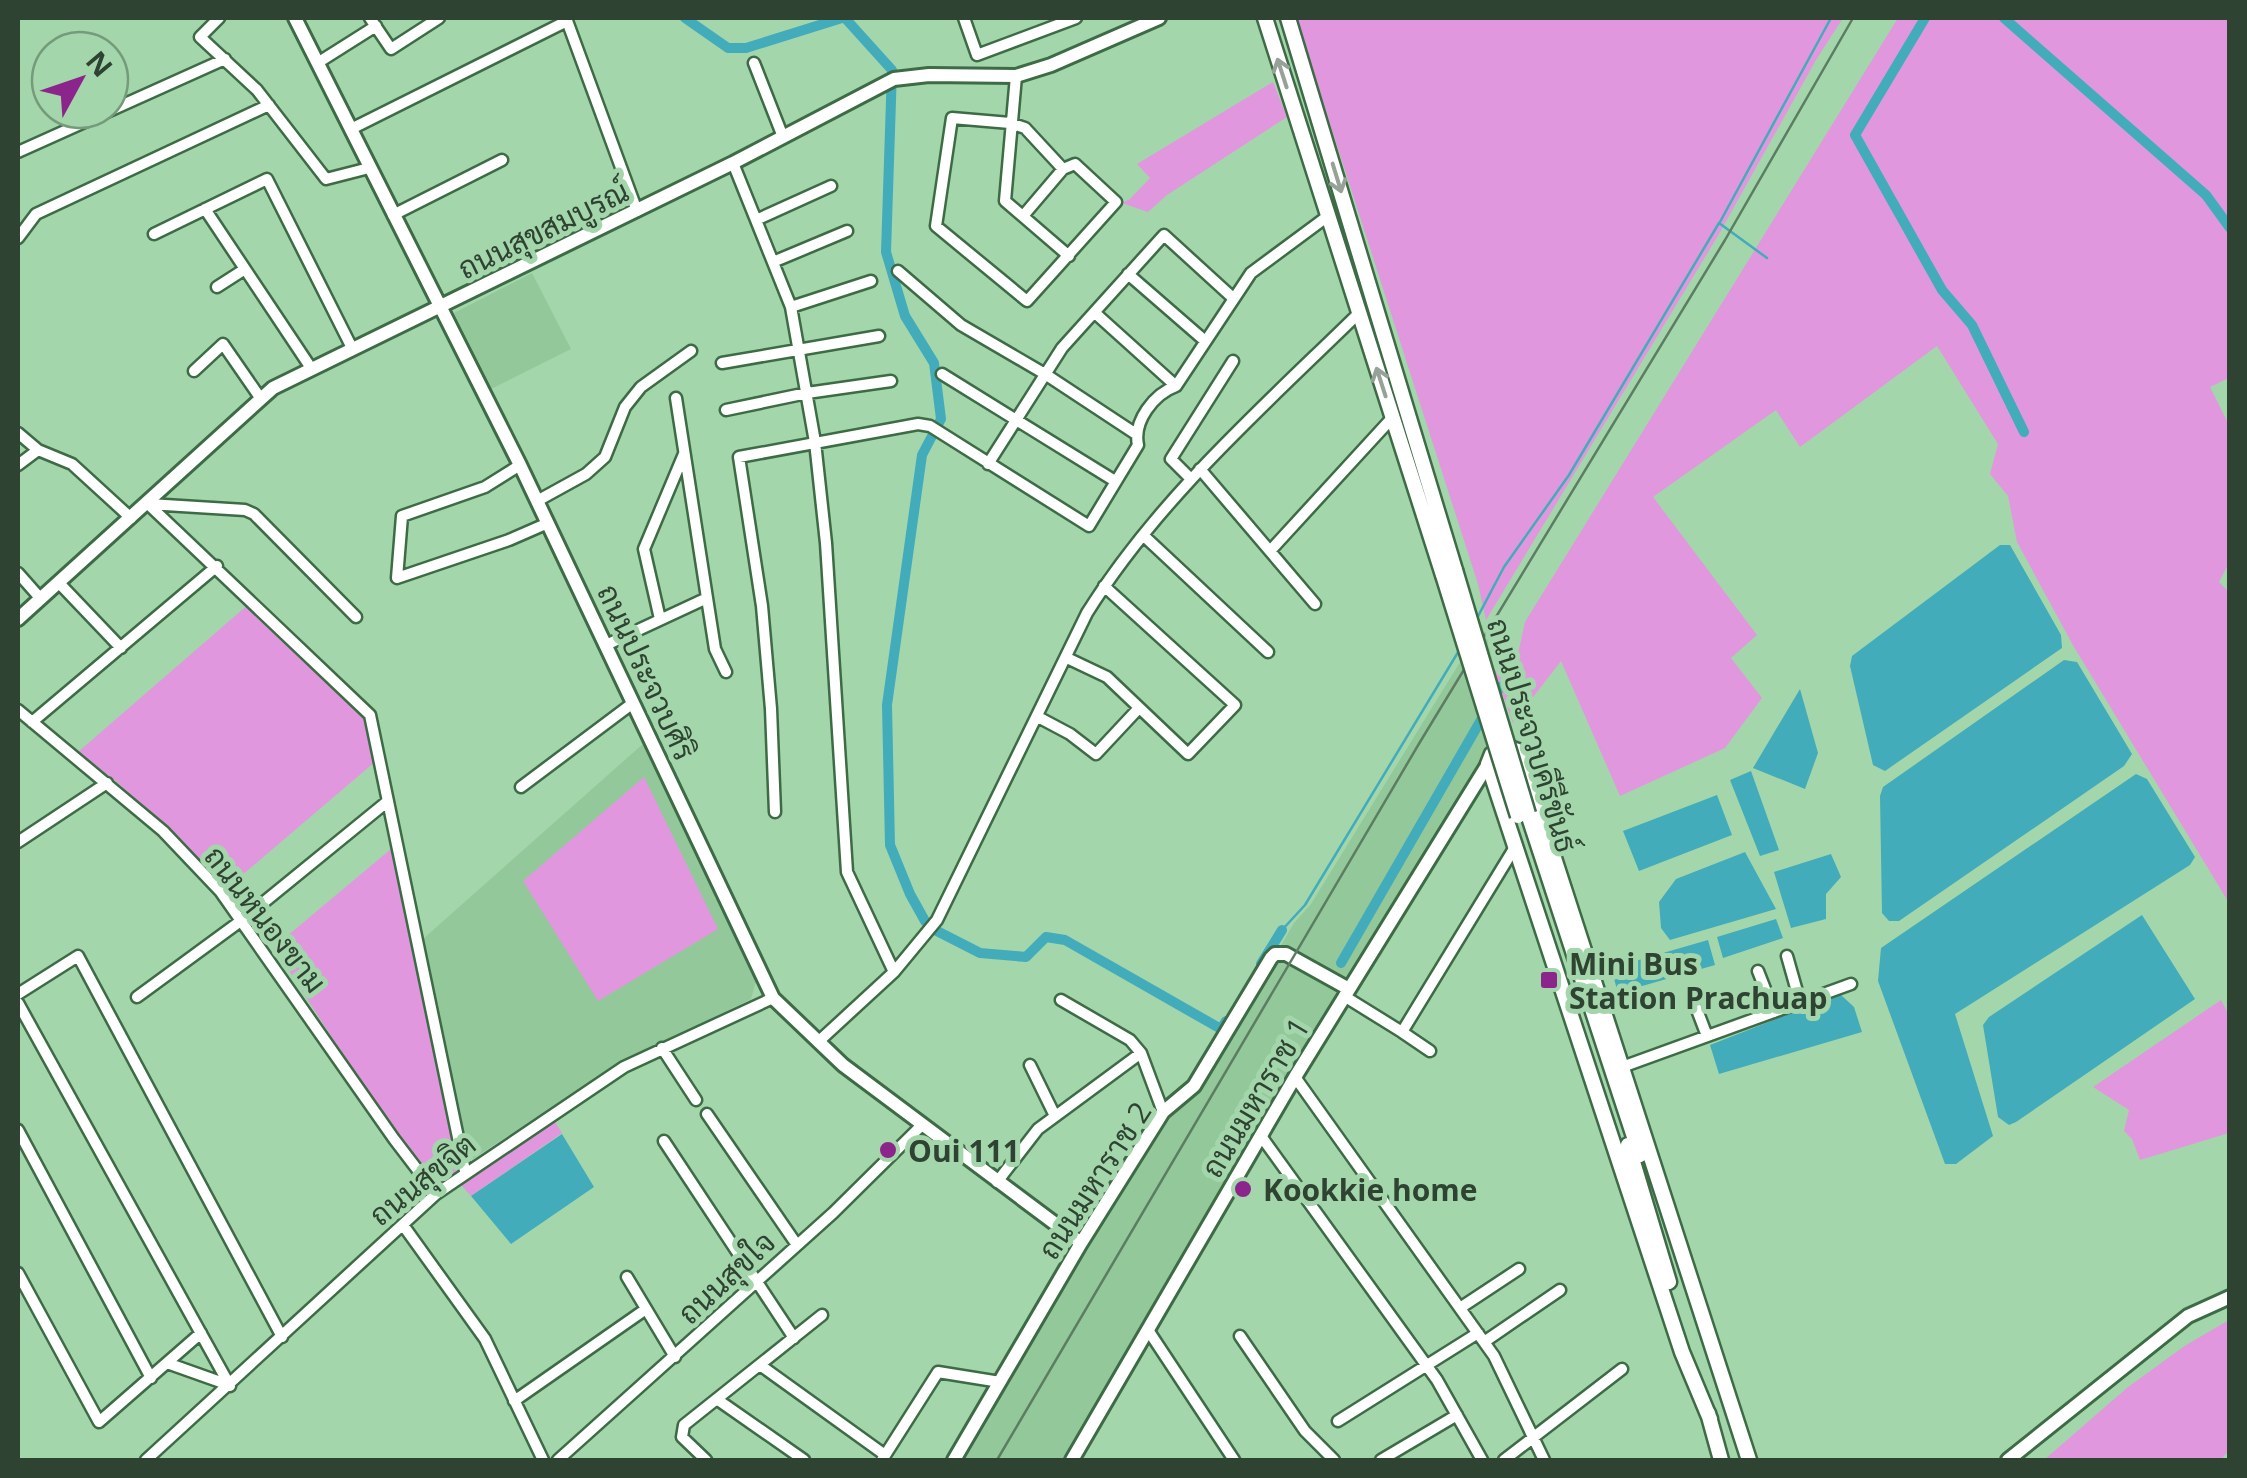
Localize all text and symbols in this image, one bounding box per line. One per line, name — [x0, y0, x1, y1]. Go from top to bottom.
north arrow — [30, 30, 130, 130]
text: N — [78, 42, 122, 84]
one-way arrow — [1272, 57, 1290, 89]
one-way arrow — [1329, 162, 1347, 193]
street label: ถนนสุขสมบูรณ์ — [451, 170, 636, 290]
one-way arrow — [1371, 367, 1389, 399]
street label: ถนนประจวบศิริ — [588, 577, 706, 767]
street label: ถนนประจวบคีรีขันธ์ — [1478, 613, 1588, 857]
street label: ถนนหนองขาม — [196, 837, 336, 1001]
place label: Mini Bus Station Prachuap — [1569, 943, 1827, 1018]
marker: Mini Bus Station Prachuap — [1538, 969, 1560, 991]
street label: ถนนมหาราช 1 — [1191, 1009, 1319, 1185]
street label: ถนนมหาราช 2 — [1028, 1093, 1160, 1267]
street label: ถนนสุขจิต — [360, 1123, 485, 1236]
place label: Oui 111 — [908, 1130, 1020, 1171]
marker: Oui 111 — [877, 1139, 899, 1161]
place label: Kookkie home — [1263, 1169, 1477, 1210]
marker: Kookkie home — [1232, 1178, 1254, 1200]
street label: ถนนสุขใจ — [669, 1221, 785, 1334]

